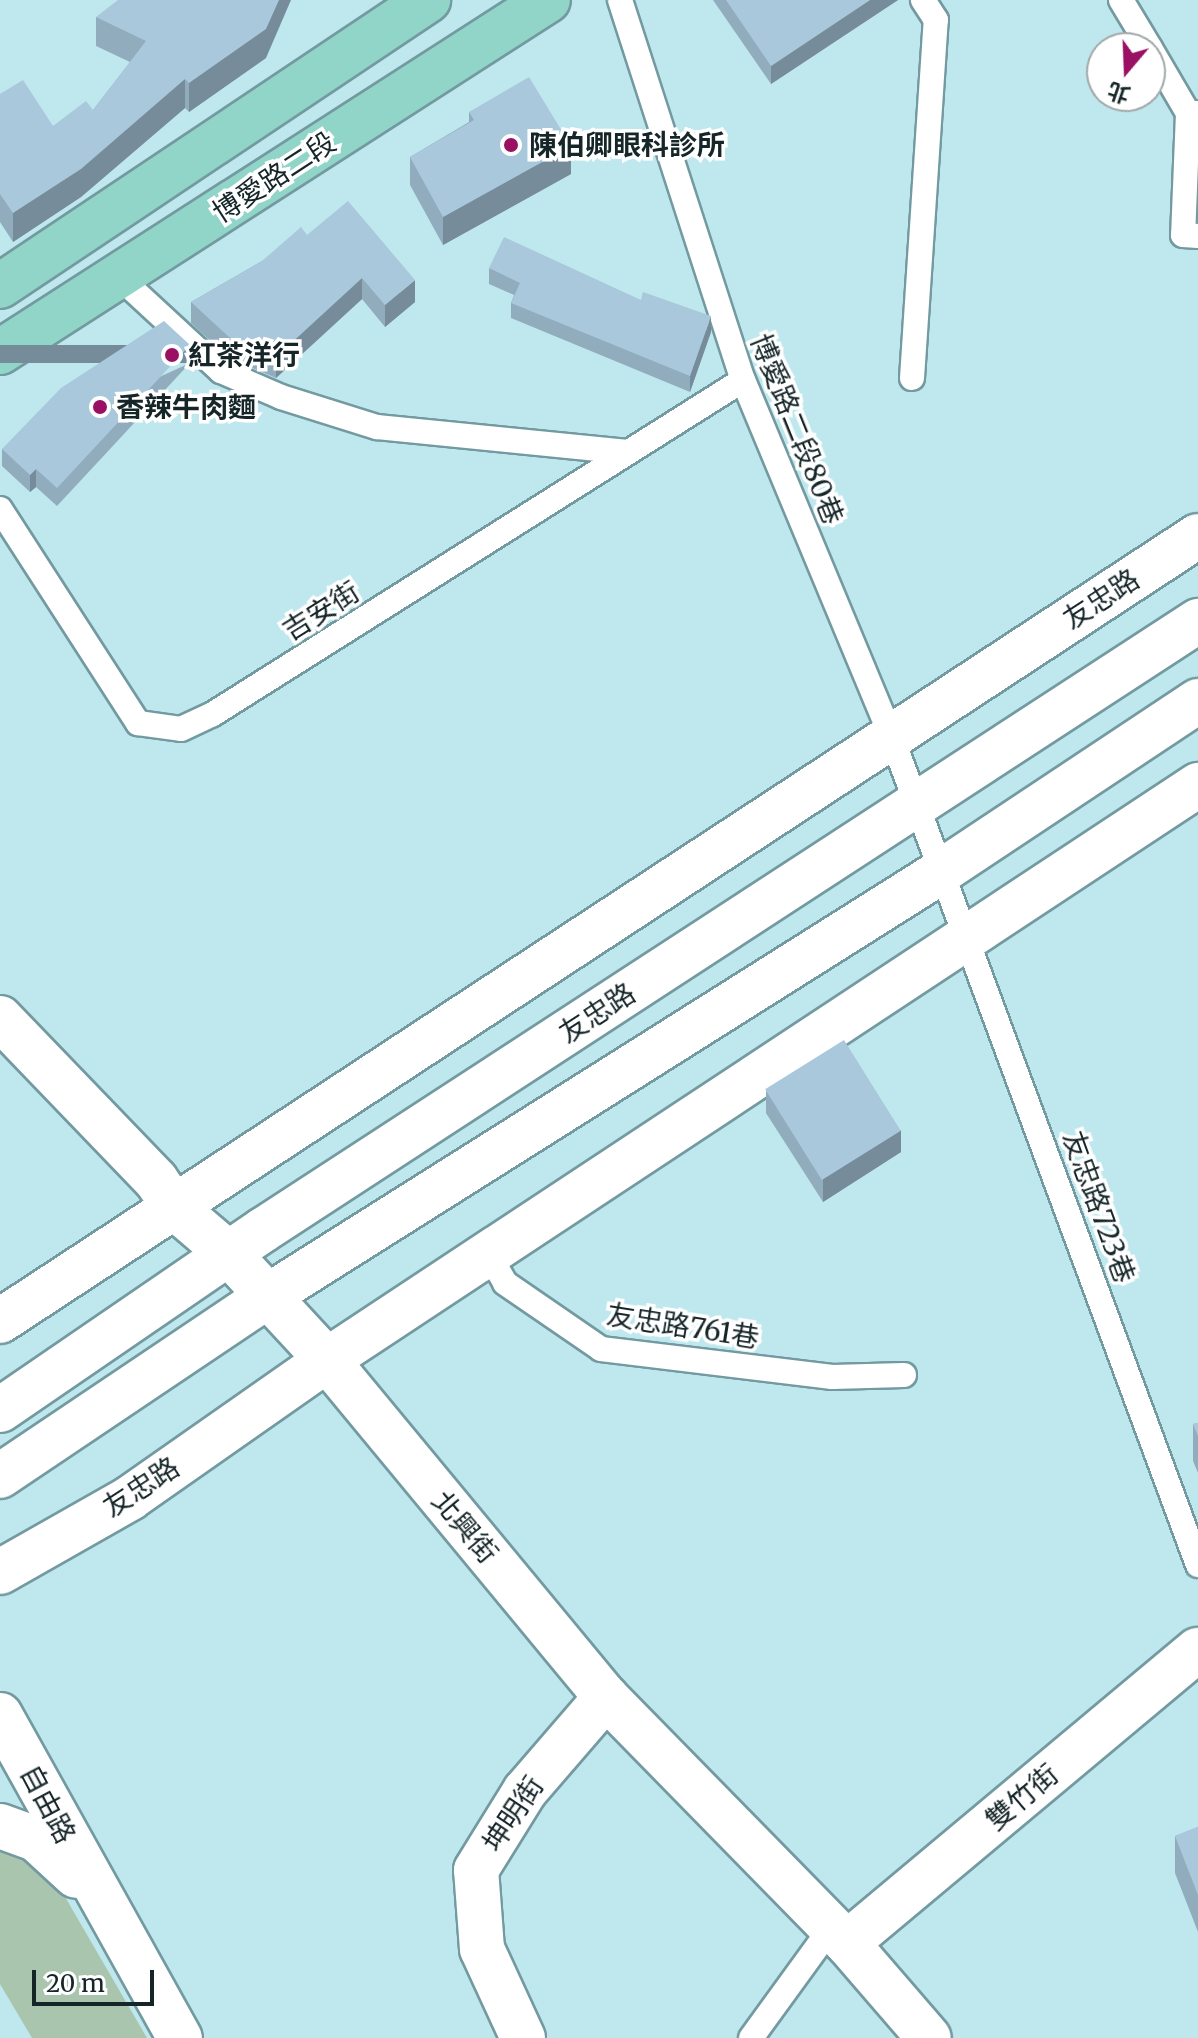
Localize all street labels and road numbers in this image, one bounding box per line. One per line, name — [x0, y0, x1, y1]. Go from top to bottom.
street label: 博愛路二段 — [206, 125, 342, 229]
street label: 博愛路二段80巷 — [743, 329, 851, 529]
street label: 友忠路 — [1057, 562, 1145, 636]
street label: 吉安街 — [276, 574, 366, 648]
street label: 友忠路 — [553, 976, 641, 1050]
street label: 友忠路723巷 — [1056, 1126, 1142, 1288]
street label: 友忠路761巷 — [604, 1297, 762, 1355]
street label: 友忠路 — [97, 1450, 185, 1524]
street label: 北興街 — [425, 1484, 505, 1570]
street label: 雙竹街 — [979, 1757, 1065, 1837]
street label: 自由路 — [13, 1759, 83, 1849]
street label: 坤明街 — [476, 1770, 550, 1858]

